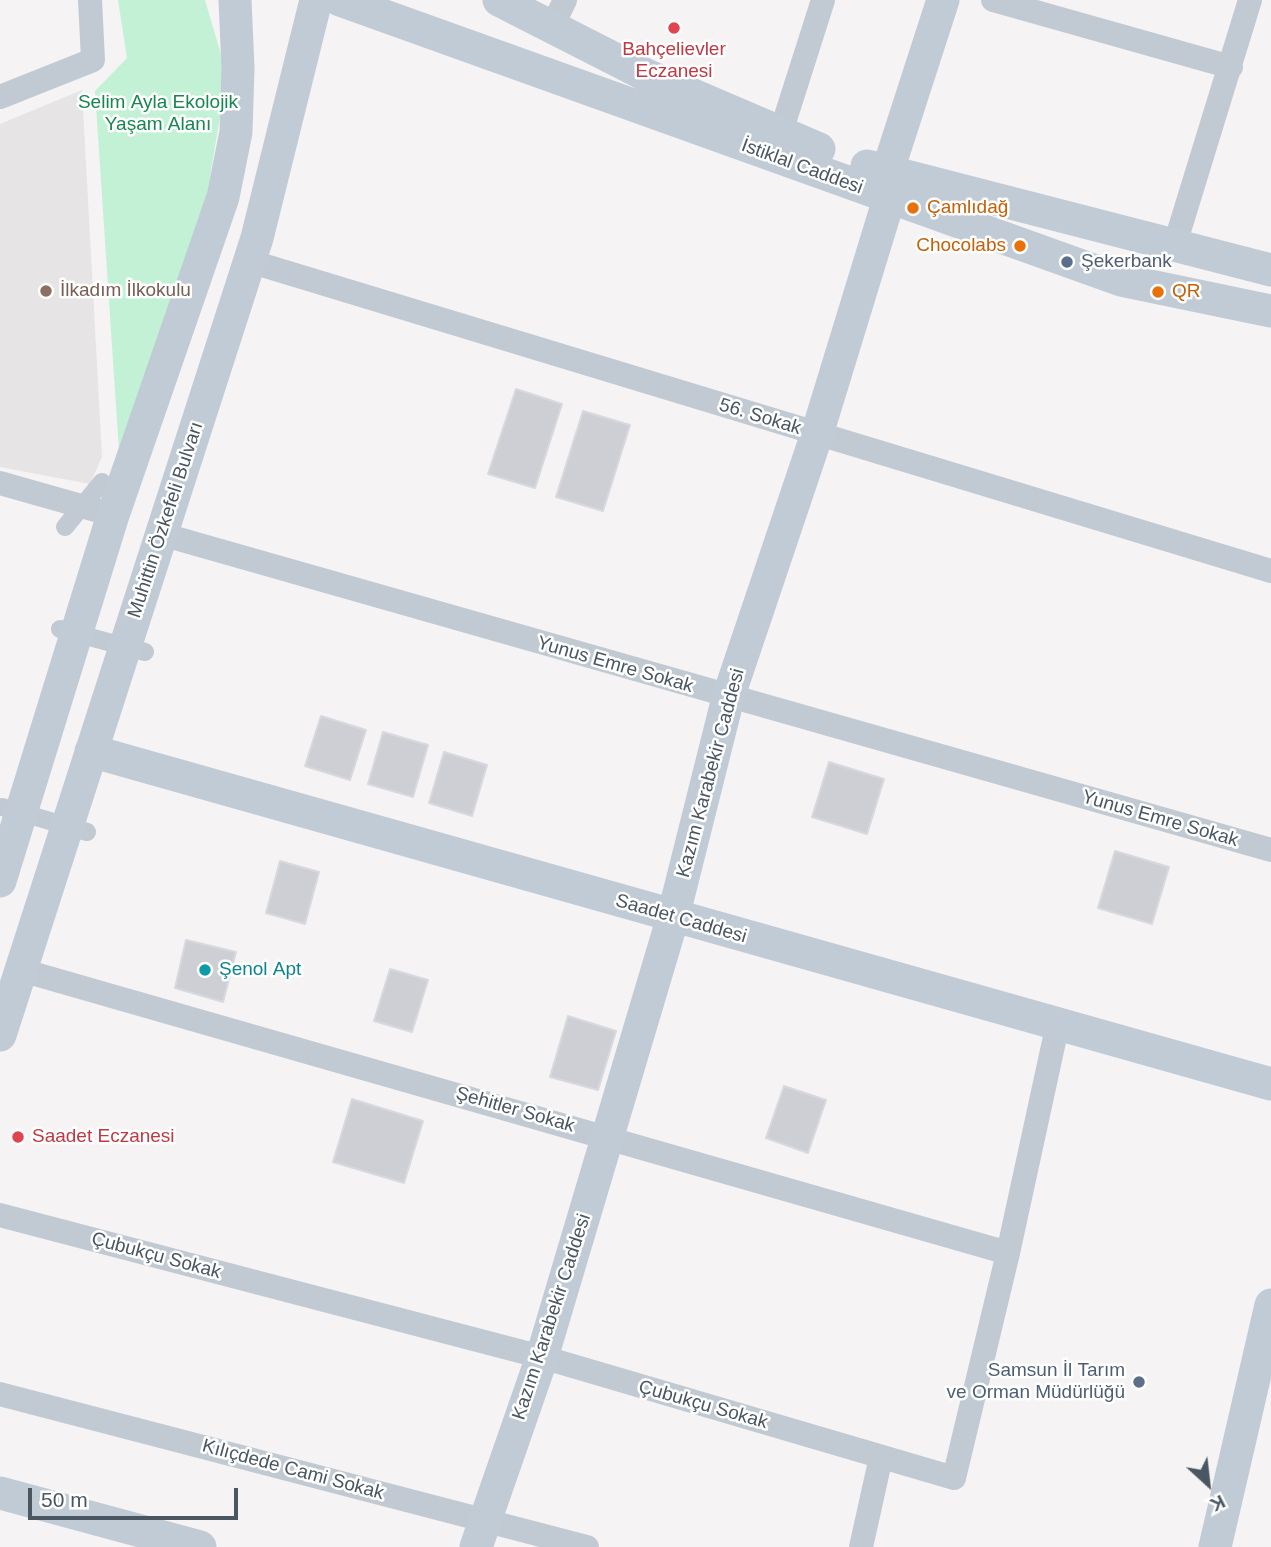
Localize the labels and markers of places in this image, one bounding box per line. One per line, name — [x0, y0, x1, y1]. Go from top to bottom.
marker: Bahçelievler Eczanesi — [666, 20, 682, 36]
place label: Bahçelievler Eczanesi — [622, 39, 726, 83]
place label: Çamlıdağ — [927, 197, 1008, 219]
marker: Çamlıdağ — [905, 200, 921, 216]
place label: Chocolabs — [916, 235, 1006, 257]
marker: Chocolabs — [1012, 238, 1028, 254]
place label: Şekerbank — [1081, 251, 1172, 273]
marker: Şekerbank — [1059, 254, 1075, 270]
place label: İlkadım İlkokulu — [60, 280, 191, 302]
place label: QR — [1172, 281, 1200, 303]
marker: İlkadım İlkokulu — [38, 283, 54, 299]
marker: QR — [1150, 284, 1166, 300]
place label: Şenol Apt — [219, 959, 301, 981]
marker: Şenol Apt — [197, 962, 213, 978]
place label: Saadet Eczanesi — [32, 1126, 175, 1148]
marker: Saadet Eczanesi — [10, 1129, 26, 1145]
place label: Samsun İl Tarım ve Orman Müdürlüğü — [947, 1360, 1125, 1404]
marker: Samsun İl Tarım ve Orman Müdürlüğü — [1131, 1374, 1147, 1390]

